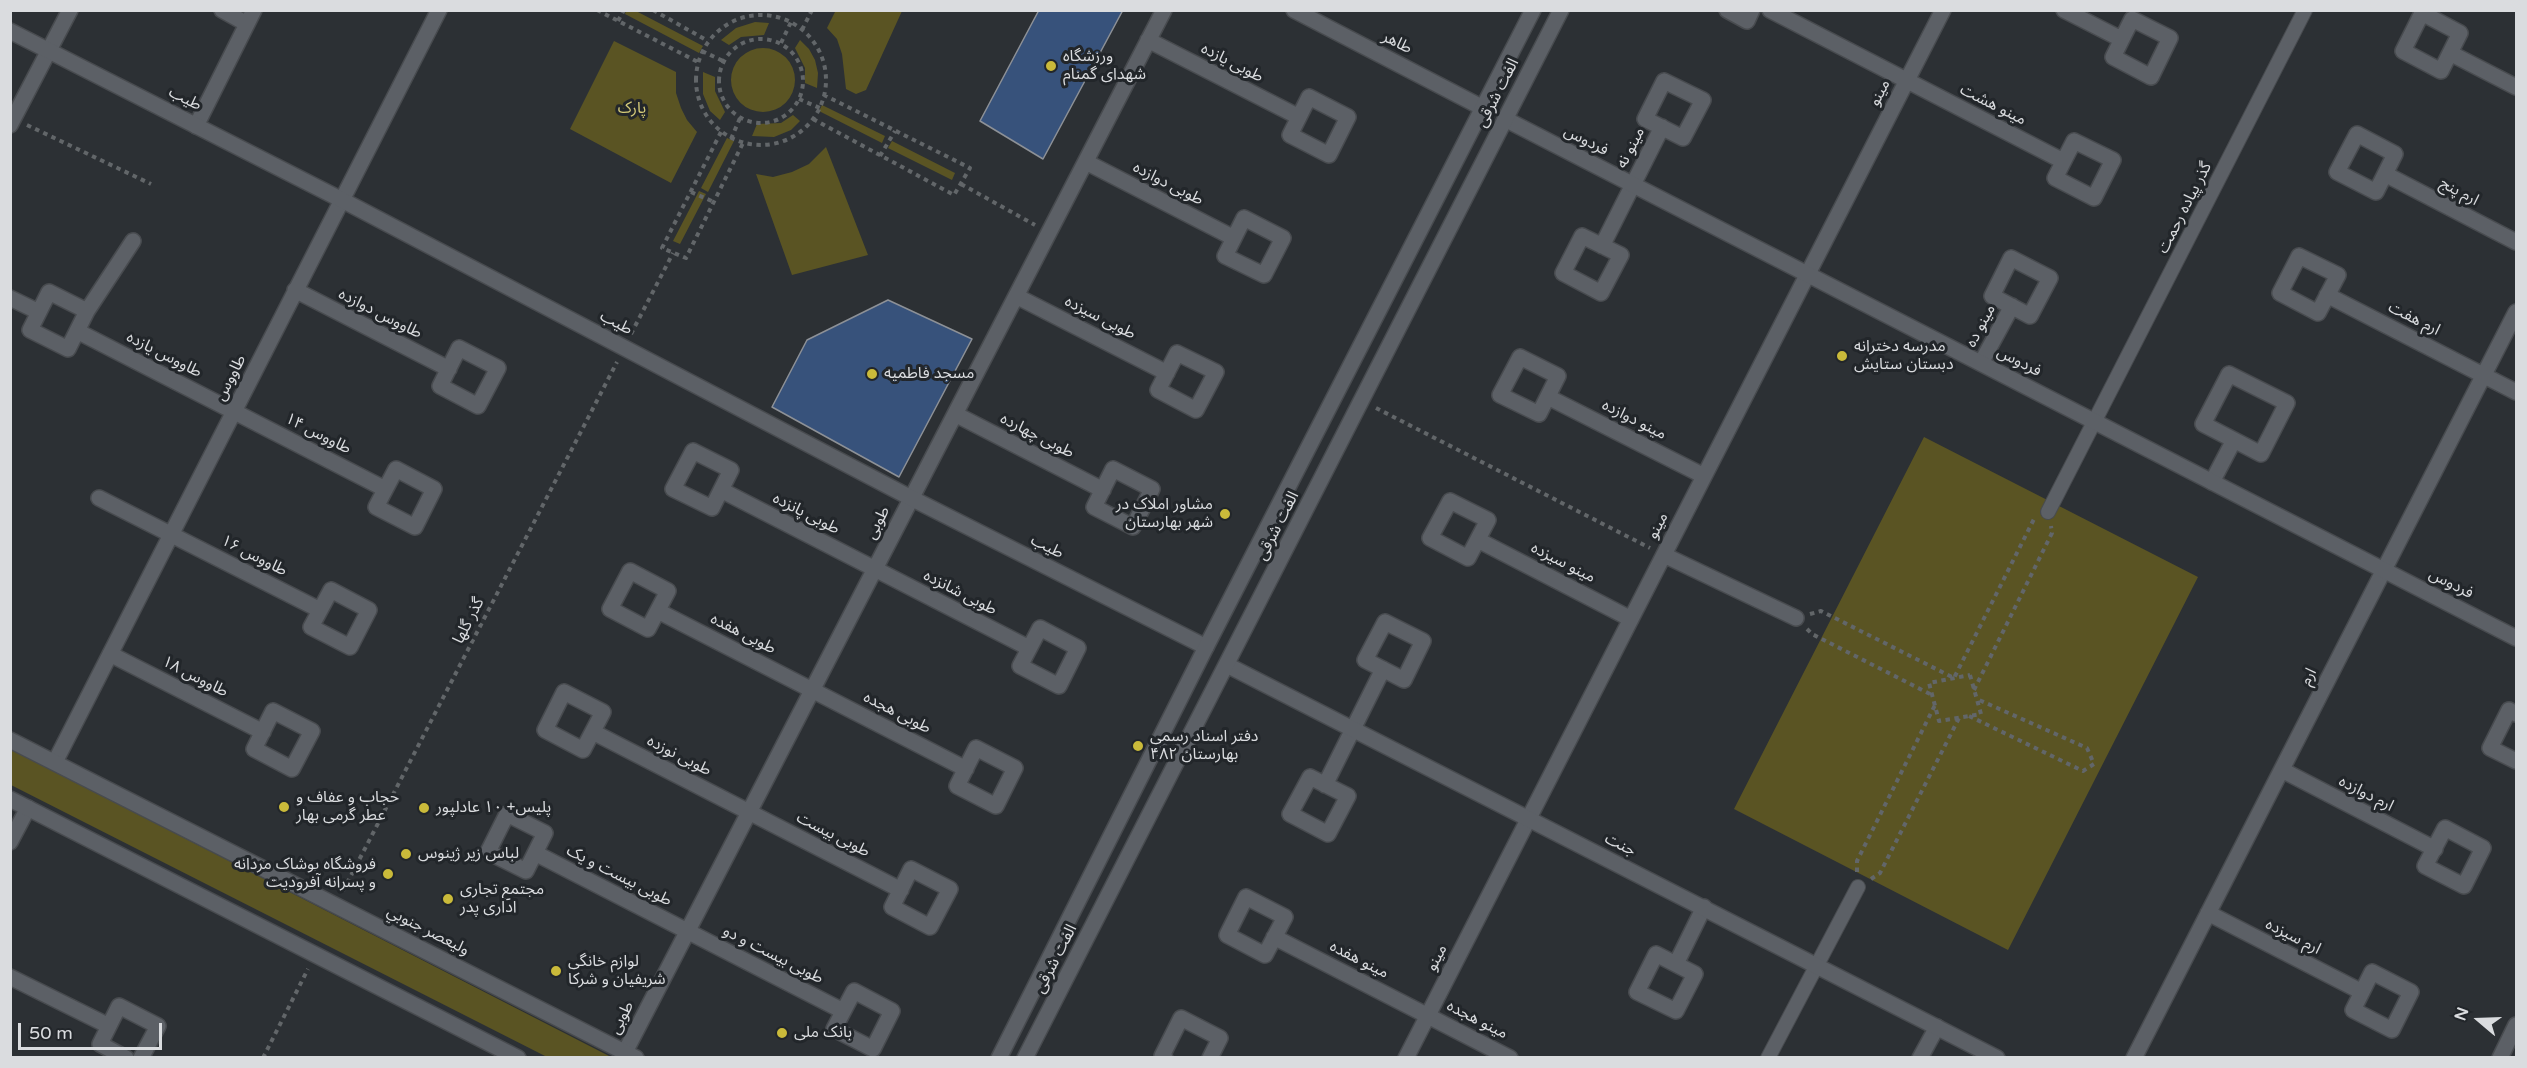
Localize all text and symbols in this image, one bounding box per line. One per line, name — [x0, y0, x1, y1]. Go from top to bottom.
street label: طاهر — [1379, 27, 1415, 59]
street label: طوبی یازده — [1198, 39, 1266, 87]
place label: ورزشگاه شهدای گمنام — [1063, 47, 1146, 85]
street label: الفت شرقی — [1472, 55, 1524, 131]
marker: ورزشگاه شهدای گمنام — [1044, 59, 1058, 73]
street label: مینو — [1865, 76, 1895, 110]
street label: مینو هشت — [1957, 80, 2029, 130]
street label: طیب — [165, 83, 205, 115]
park label: پارک — [618, 99, 646, 119]
street label: فردوس — [1561, 122, 1611, 160]
street label: مینو نه — [1613, 124, 1649, 172]
street label: طوبی دوازده — [1129, 158, 1207, 210]
street label: گذر پیاده رحمت — [2154, 159, 2216, 257]
street label: ارم پنج — [2436, 174, 2482, 210]
street label: طاووس دوازده — [335, 285, 425, 343]
street label: طوبی سیزده — [1061, 292, 1139, 344]
street label: ارم هفت — [2385, 298, 2443, 340]
street label: مینو ده — [1962, 301, 2000, 351]
street label: طیب — [596, 306, 636, 340]
street label: طاووس یازده — [123, 328, 205, 382]
place label: مدرسه دخترانه دبستان ستایش — [1854, 337, 1954, 375]
street label: فردوس — [1994, 343, 2044, 381]
marker: مدرسه دخترانه دبستان ستایش — [1835, 349, 1849, 363]
street label: طاووس — [211, 352, 251, 404]
place label: مسجد فاطمیه — [884, 364, 974, 384]
marker: مسجد فاطمیه — [865, 367, 879, 381]
street label: مینو دوازده — [1599, 396, 1669, 444]
street label: طاووس ۱۴ — [282, 409, 354, 459]
street label: طوبی چهارده — [997, 409, 1077, 463]
street label: الفت شرقی — [1252, 488, 1304, 564]
street label: طوبی پانزده — [769, 489, 843, 539]
place label: مشاور املاک در شهر بهارستان — [1116, 495, 1213, 533]
street label: طوبی — [862, 503, 894, 543]
marker: مشاور املاک در شهر بهارستان — [1218, 507, 1232, 521]
street label: مینو — [1643, 509, 1673, 543]
street label: طاووس ۱۶ — [218, 531, 290, 581]
street label: طیب — [1027, 531, 1067, 563]
street label: مینو سیزده — [1527, 539, 1599, 587]
street label: فردوس — [2426, 565, 2476, 603]
street label: طوبی شانزده — [920, 566, 1000, 620]
street label: گذر گلها — [449, 595, 489, 647]
street label: طوبی هفده — [707, 609, 779, 659]
street label: طاووس ۱۸ — [159, 652, 231, 702]
street label: ارم — [2297, 665, 2321, 689]
street label: طوبی هجده — [860, 688, 934, 738]
place label: دفتر اسناد رسمی ۴۸۲ بهارستان — [1150, 727, 1258, 765]
street label: طوبی نوزده — [643, 732, 715, 780]
marker: دفتر اسناد رسمی ۴۸۲ بهارستان — [1131, 739, 1145, 753]
street label: ارم دوازده — [2335, 772, 2397, 816]
place label: حجاب و عفاف و عطر گرمی بهار — [296, 788, 399, 826]
place label: پلیس+ ۱۰ عادلپور — [436, 798, 551, 818]
marker: حجاب و عفاف و عطر گرمی بهار — [277, 800, 291, 814]
marker: پلیس+ ۱۰ عادلپور — [417, 801, 431, 815]
street label: طوبی بیست — [793, 808, 873, 862]
street label: جنت — [1601, 829, 1639, 861]
street label: طوبی بیست و یک — [563, 841, 675, 911]
place label: لباس زیر ژینوس — [418, 844, 519, 864]
marker: لباس زیر ژینوس — [399, 847, 413, 861]
place label: فروشگاه پوشاک مردانه و پسرانه آفرودیت — [234, 855, 376, 893]
marker: فروشگاه پوشاک مردانه و پسرانه آفرودیت — [381, 867, 395, 881]
place label: مجتمع تجاری اداری پدر — [460, 880, 544, 918]
marker: مجتمع تجاری اداری پدر — [441, 892, 455, 906]
street label: وليعصر جنوبي — [384, 902, 472, 960]
street label: ارم سیزده — [2262, 915, 2324, 959]
street label: طوبی بیست و دو — [720, 921, 826, 989]
street label: الفت شرقی — [1030, 921, 1082, 997]
street label: مینو هفده — [1326, 937, 1392, 983]
street label: مینو — [1422, 941, 1452, 975]
place label: لوازم خانگی شریفیان و شرکا — [568, 952, 666, 990]
marker: لوازم خانگی شریفیان و شرکا — [549, 964, 563, 978]
north arrow — [2449, 990, 2509, 1050]
street label: مینو هجده — [1443, 996, 1511, 1044]
street label: طوبی — [606, 998, 638, 1038]
text: N — [2450, 1005, 2474, 1023]
scale bar — [21, 1011, 165, 1049]
text: 50 m — [29, 1022, 73, 1044]
place label: بانک ملی — [794, 1023, 852, 1043]
marker: بانک ملی — [775, 1026, 789, 1040]

